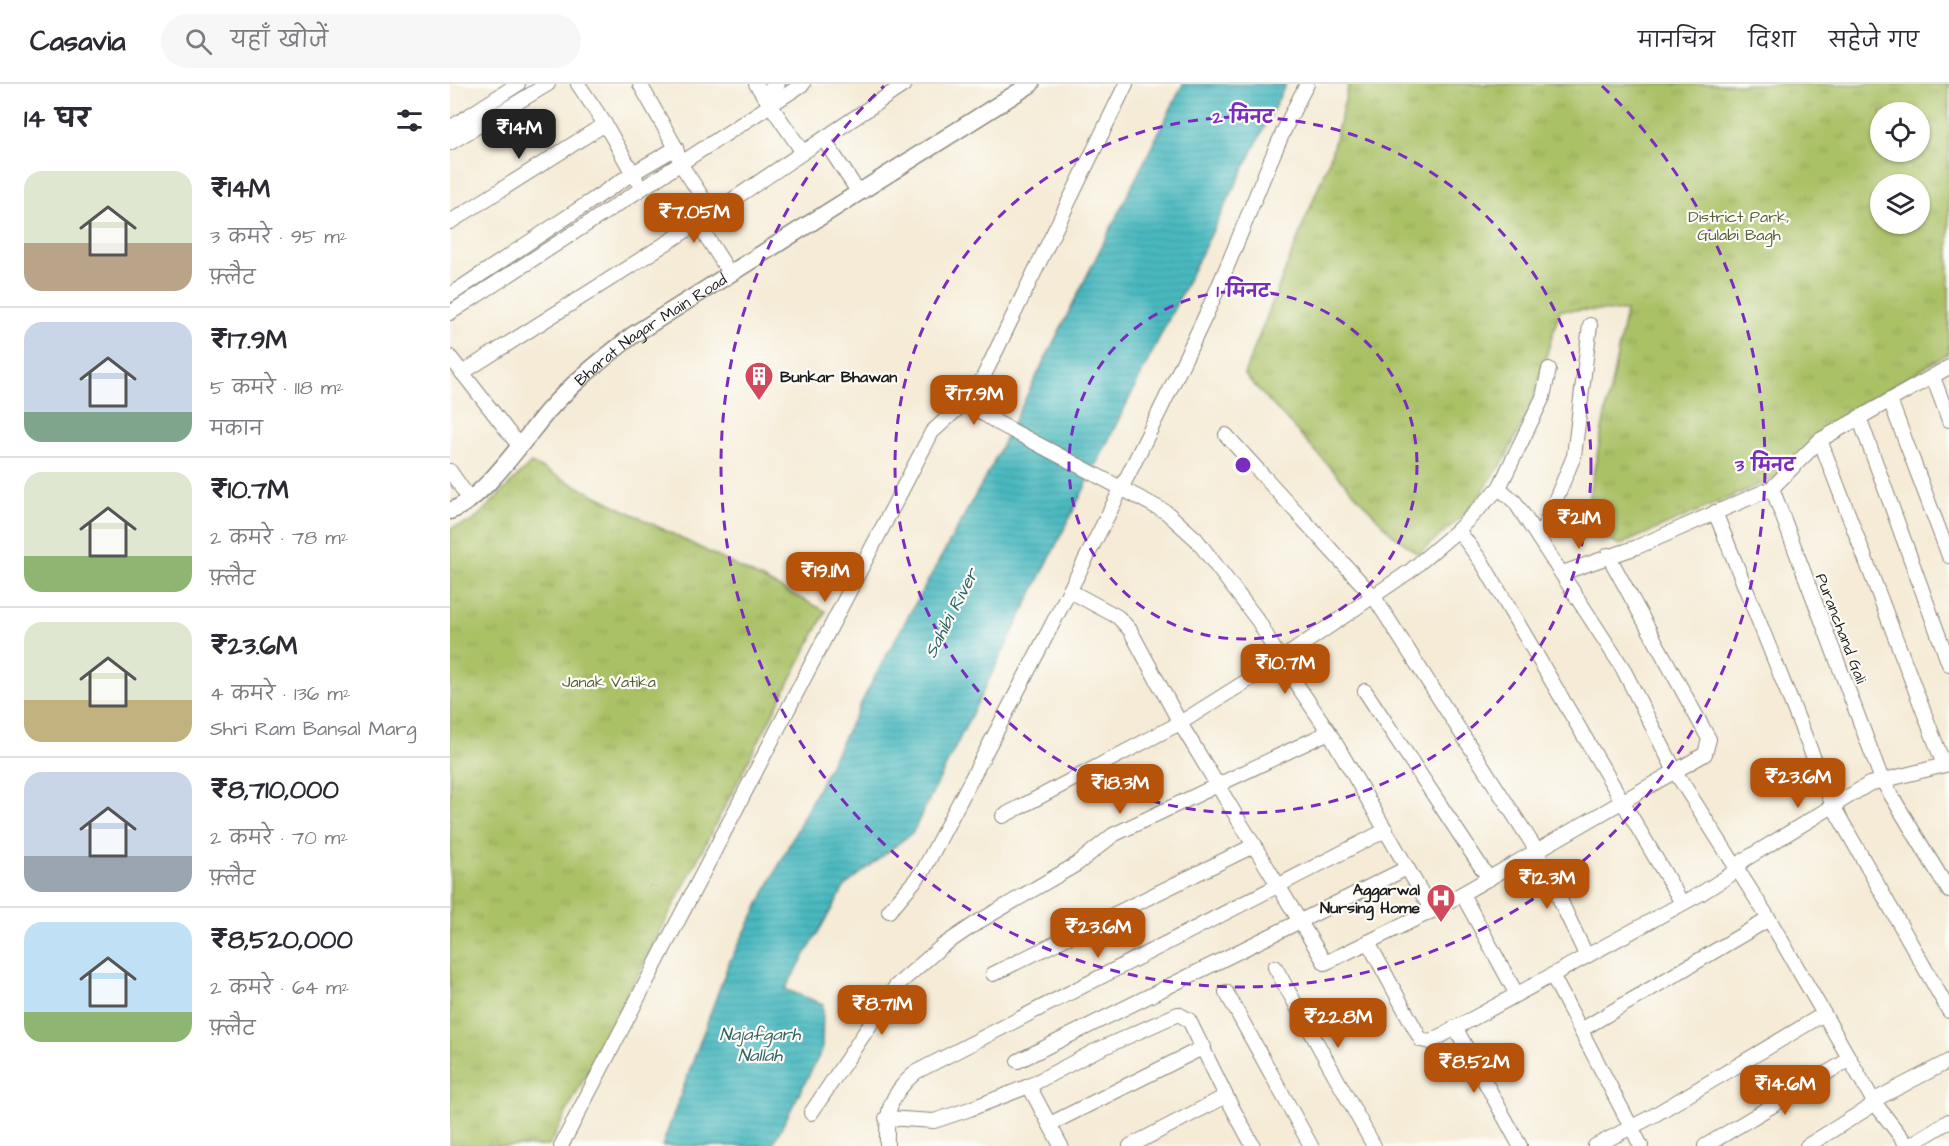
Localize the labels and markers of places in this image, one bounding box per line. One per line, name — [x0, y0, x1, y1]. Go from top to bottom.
pin: ₹14M — [483, 109, 555, 160]
pin: ₹7.05M — [645, 193, 743, 244]
building icon: Bunkar Bhawan — [743, 360, 775, 402]
place label: Bunkar Bhawan — [780, 366, 897, 388]
pin: ₹17.9M — [925, 375, 1023, 426]
centre of rings — [1233, 455, 1253, 475]
pin: ₹21M — [1543, 499, 1615, 550]
pin: ₹19.1M — [776, 552, 874, 603]
pin: ₹10.7M — [1236, 644, 1334, 695]
pin: ₹23.6M — [1749, 758, 1847, 809]
pin: ₹18.3M — [1071, 764, 1169, 815]
pin: ₹12.3M — [1498, 859, 1596, 910]
place label: Aggarwal Nursing Home — [1320, 879, 1420, 921]
hospital icon: Aggarwal Nursing Home — [1425, 882, 1457, 924]
pin: ₹23.6M — [1049, 908, 1147, 959]
pin: ₹8.71M — [833, 985, 931, 1036]
pin: ₹22.8M — [1289, 998, 1387, 1049]
pin: ₹8.52M — [1425, 1043, 1523, 1094]
pin: ₹14.6M — [1736, 1065, 1834, 1116]

